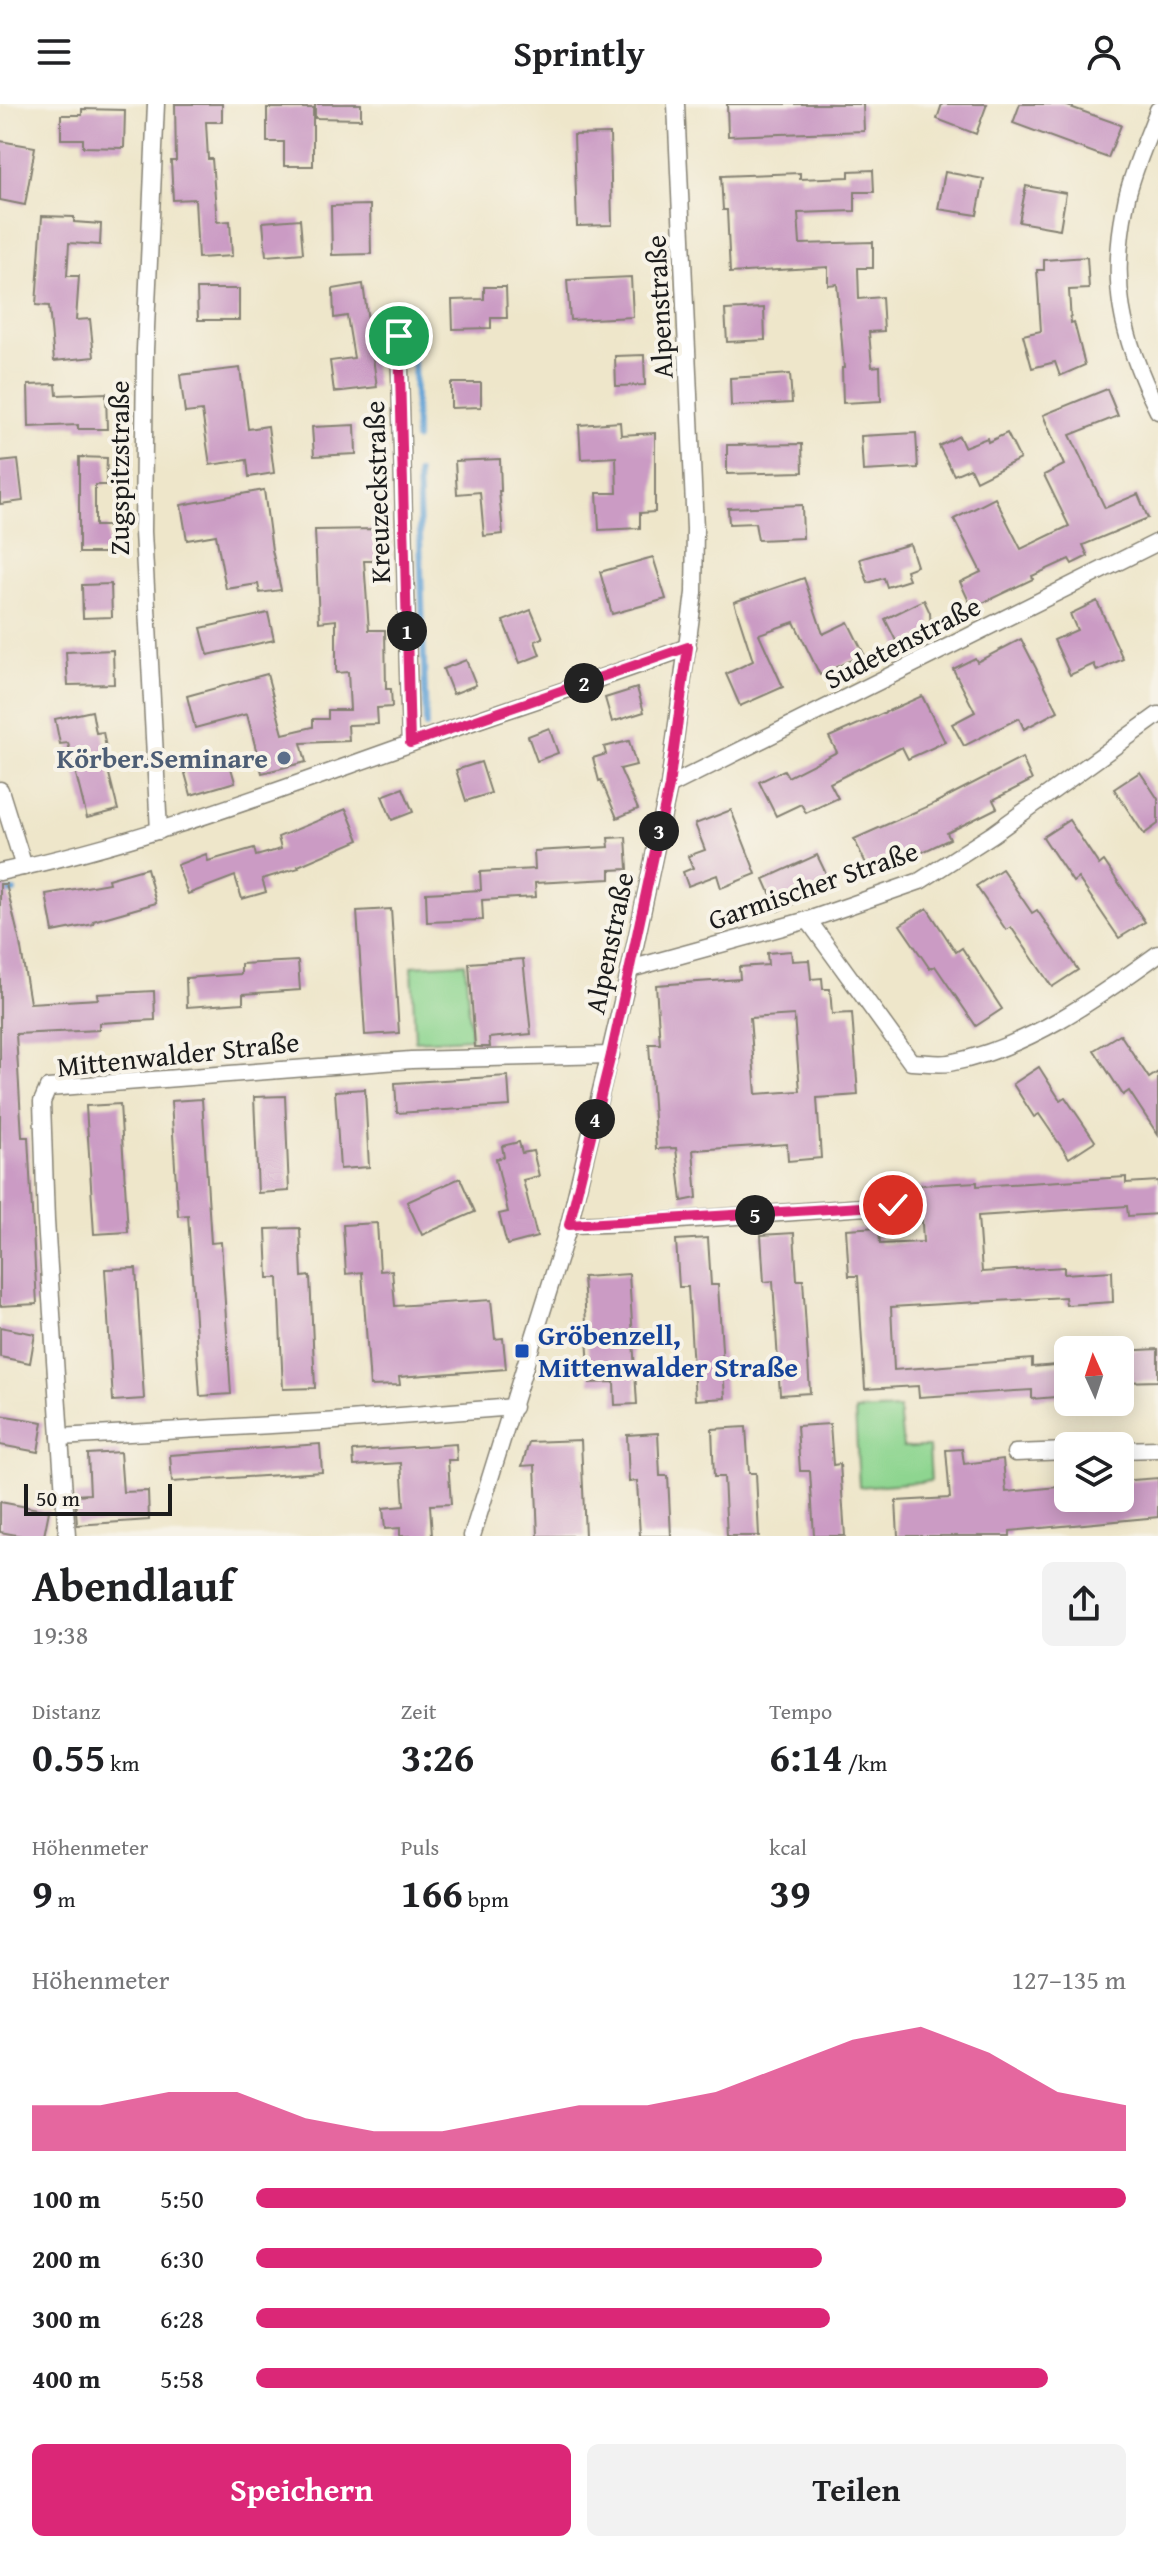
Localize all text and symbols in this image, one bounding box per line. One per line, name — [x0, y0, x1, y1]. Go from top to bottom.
text: Sprintly — [513, 26, 645, 79]
icon: menu — [32, 30, 76, 74]
icon: person — [1082, 30, 1126, 74]
street label: Alpenstraße — [634, 234, 683, 380]
pin — [365, 302, 433, 370]
icon: arrive — [377, 314, 421, 358]
street label: Zugspitzstraße — [98, 380, 139, 556]
street label: Kreuzeckstraße — [353, 400, 400, 584]
street label: Sudetenstraße — [816, 585, 987, 699]
pin: 1 — [387, 611, 427, 651]
text: 1 — [401, 615, 413, 647]
pin: 2 — [564, 663, 604, 703]
text: 2 — [578, 667, 590, 699]
place label: Körber.Seminare — [57, 737, 268, 778]
marker: Körber.Seminare — [275, 749, 293, 767]
pin: 3 — [639, 811, 679, 851]
text: 3 — [653, 815, 665, 847]
street label: Garmischer Straße — [702, 829, 923, 940]
street label: Alpenstraße — [574, 868, 644, 1018]
street label: Mittenwalder Straße — [55, 1020, 301, 1087]
pin: 4 — [575, 1099, 615, 1139]
text: 4 — [589, 1103, 601, 1135]
pin — [859, 1171, 927, 1239]
icon: check — [871, 1183, 915, 1227]
pin: 5 — [735, 1195, 775, 1235]
text: 5 — [749, 1199, 761, 1231]
place label: Gröbenzell, Mittenwalder Straße — [538, 1314, 798, 1387]
north arrow — [1054, 1336, 1134, 1416]
map controls — [1054, 1336, 1134, 1512]
marker: Gröbenzell, Mittenwalder Straße — [513, 1342, 531, 1360]
button: layers — [1054, 1432, 1134, 1512]
scale bar — [24, 1480, 172, 1516]
text: 50 m — [36, 1482, 80, 1514]
text: Abendlauf — [32, 1553, 234, 1617]
button: share — [1042, 1562, 1126, 1646]
text: 19:38 — [32, 1615, 88, 1654]
text: Distanz — [32, 1695, 100, 1727]
text: Zeit — [401, 1695, 437, 1727]
text: Tempo — [769, 1695, 832, 1727]
text: 0.55 — [32, 1727, 105, 1786]
text: 3:26 — [401, 1727, 474, 1786]
text: 6:14 — [769, 1727, 843, 1786]
text: km — [105, 1747, 139, 1779]
text: /km — [843, 1747, 887, 1779]
text: Höhenmeter — [32, 1831, 148, 1863]
text: Puls — [401, 1831, 439, 1863]
text: kcal — [769, 1831, 807, 1863]
text: 9 — [32, 1863, 53, 1922]
text: 166 — [401, 1863, 463, 1922]
text: 39 — [769, 1863, 811, 1922]
text: m — [53, 1883, 76, 1915]
text: bpm — [463, 1883, 509, 1915]
text: Höhenmeter — [32, 1960, 169, 1999]
text: 127–135 m — [1012, 1960, 1126, 1999]
text: 100 m — [32, 2179, 100, 2218]
text: 5:50 — [160, 2179, 204, 2218]
text: 200 m — [32, 2239, 100, 2278]
text: 6:30 — [160, 2239, 204, 2278]
text: 300 m — [32, 2299, 100, 2338]
text: 6:28 — [160, 2299, 204, 2338]
text: 400 m — [32, 2359, 100, 2398]
text: 5:58 — [160, 2359, 204, 2398]
button: Speichern — [32, 2444, 571, 2536]
button: Teilen — [587, 2444, 1126, 2536]

